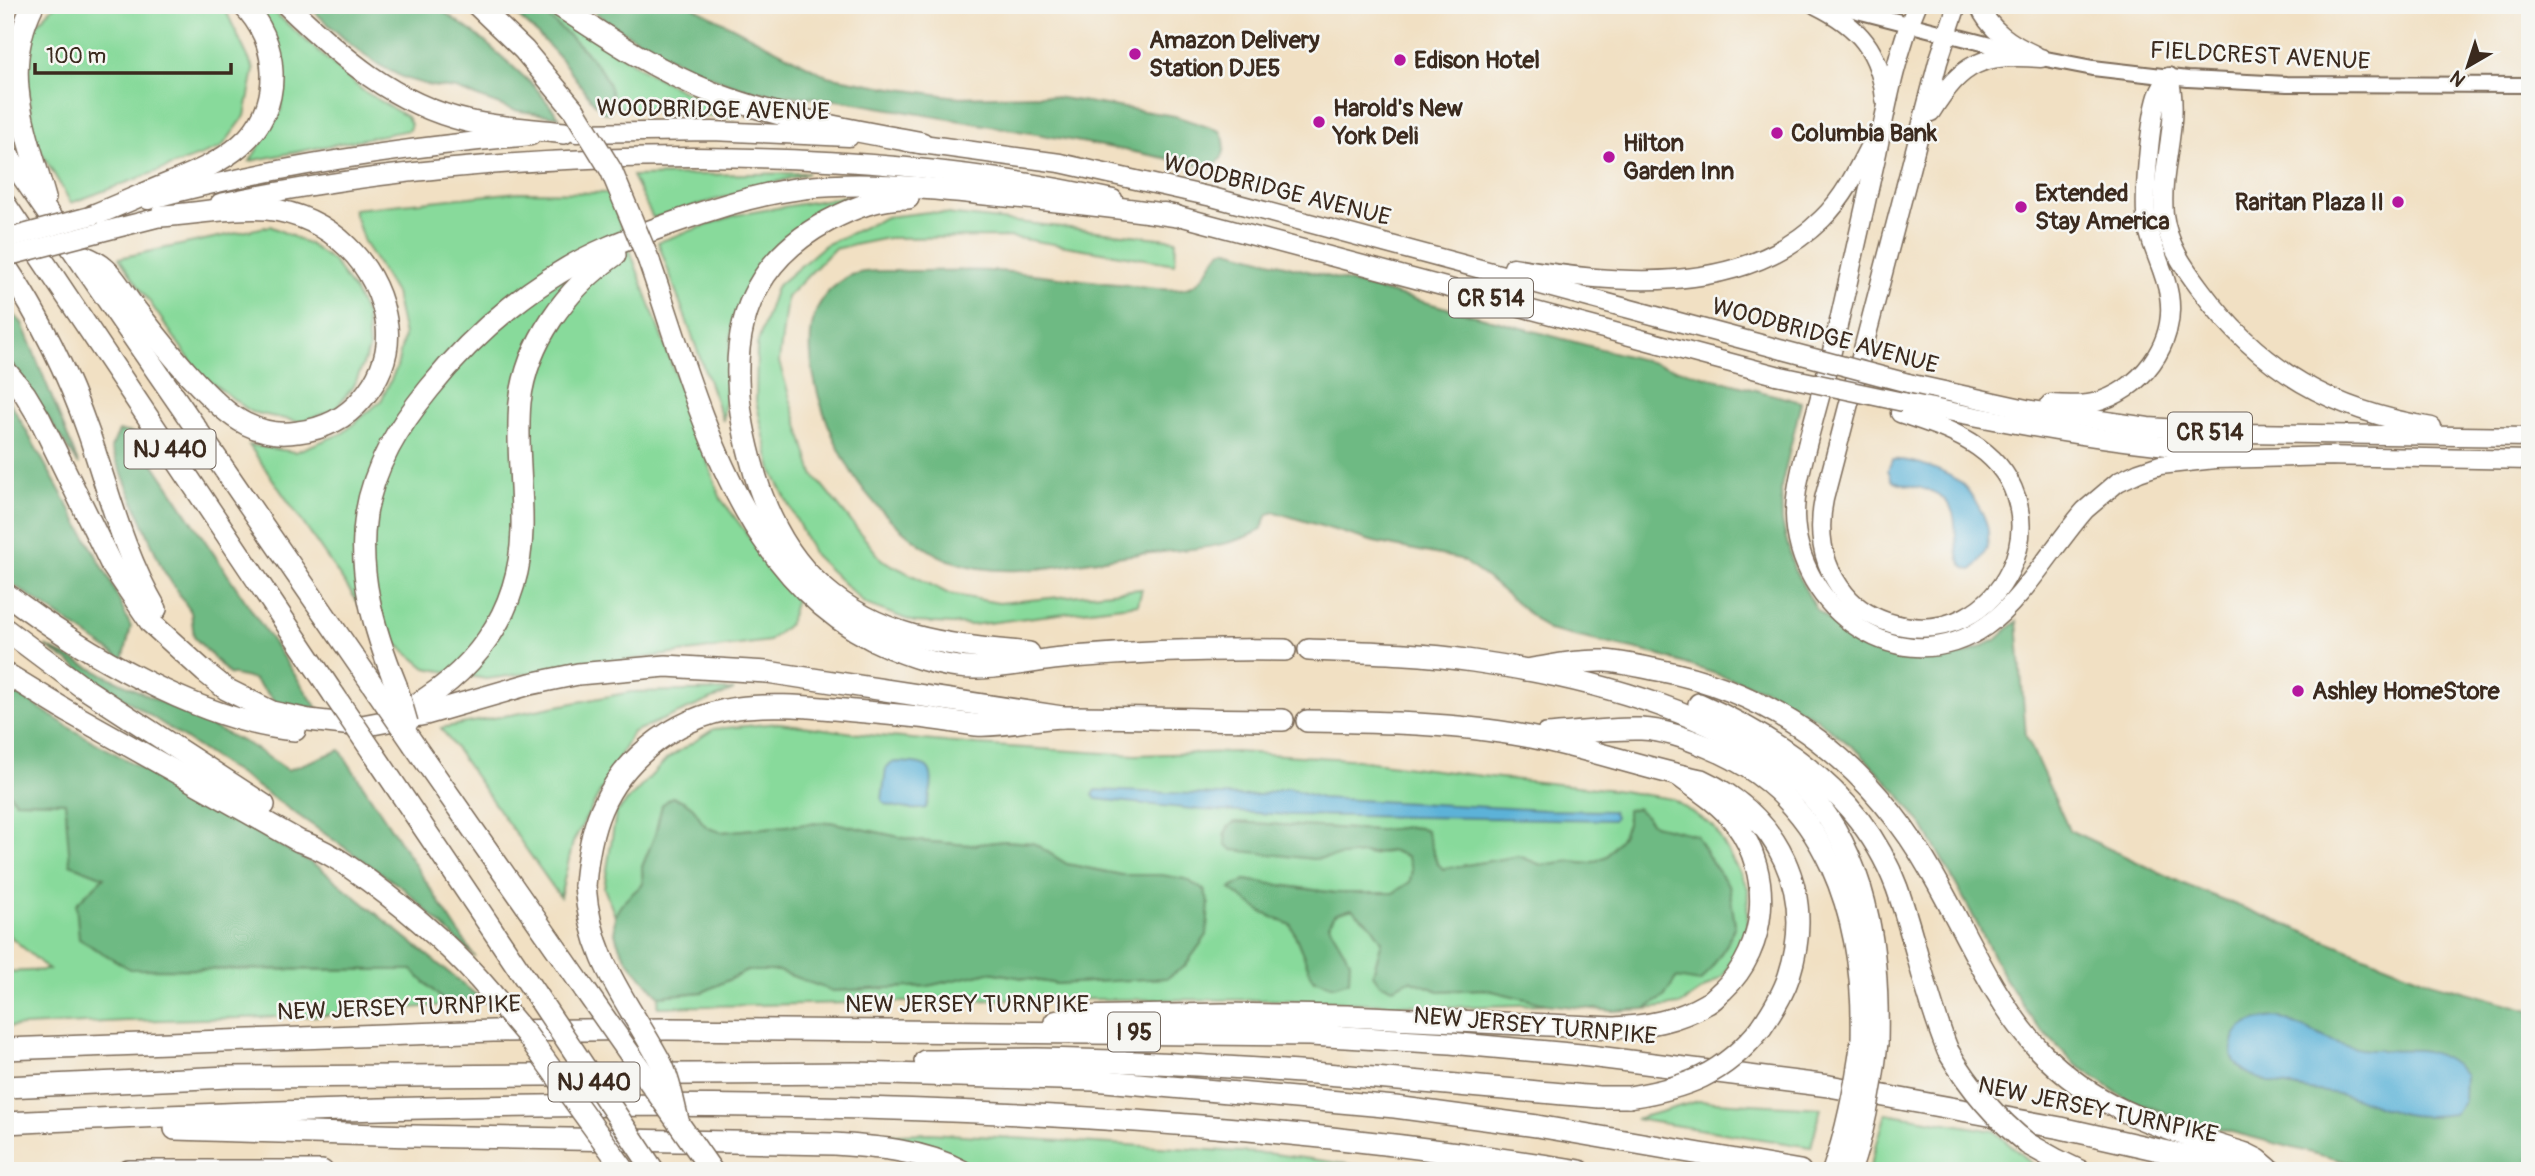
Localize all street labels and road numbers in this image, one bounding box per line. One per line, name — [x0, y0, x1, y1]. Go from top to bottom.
street label: FIELDCREST AVENUE — [2149, 36, 2371, 76]
street label: WOODBRIDGE AVENUE — [596, 93, 830, 127]
street label: WOODBRIDGE AVENUE — [1160, 148, 1394, 232]
road number: CR 514 — [1449, 278, 1533, 318]
street label: WOODBRIDGE AVENUE — [1709, 292, 1941, 380]
road number: CR 514 — [2168, 412, 2252, 452]
road number: NJ 440 — [124, 430, 216, 468]
street label: NEW JERSEY TURNPIKE — [276, 989, 522, 1027]
street label: NEW JERSEY TURNPIKE — [845, 990, 1089, 1019]
street label: NEW JERSEY TURNPIKE — [1412, 1001, 1658, 1051]
road number: I 95 — [1108, 1012, 1160, 1051]
road number: NJ 440 — [548, 1063, 640, 1102]
street label: NEW JERSEY TURNPIKE — [1976, 1070, 2220, 1150]

